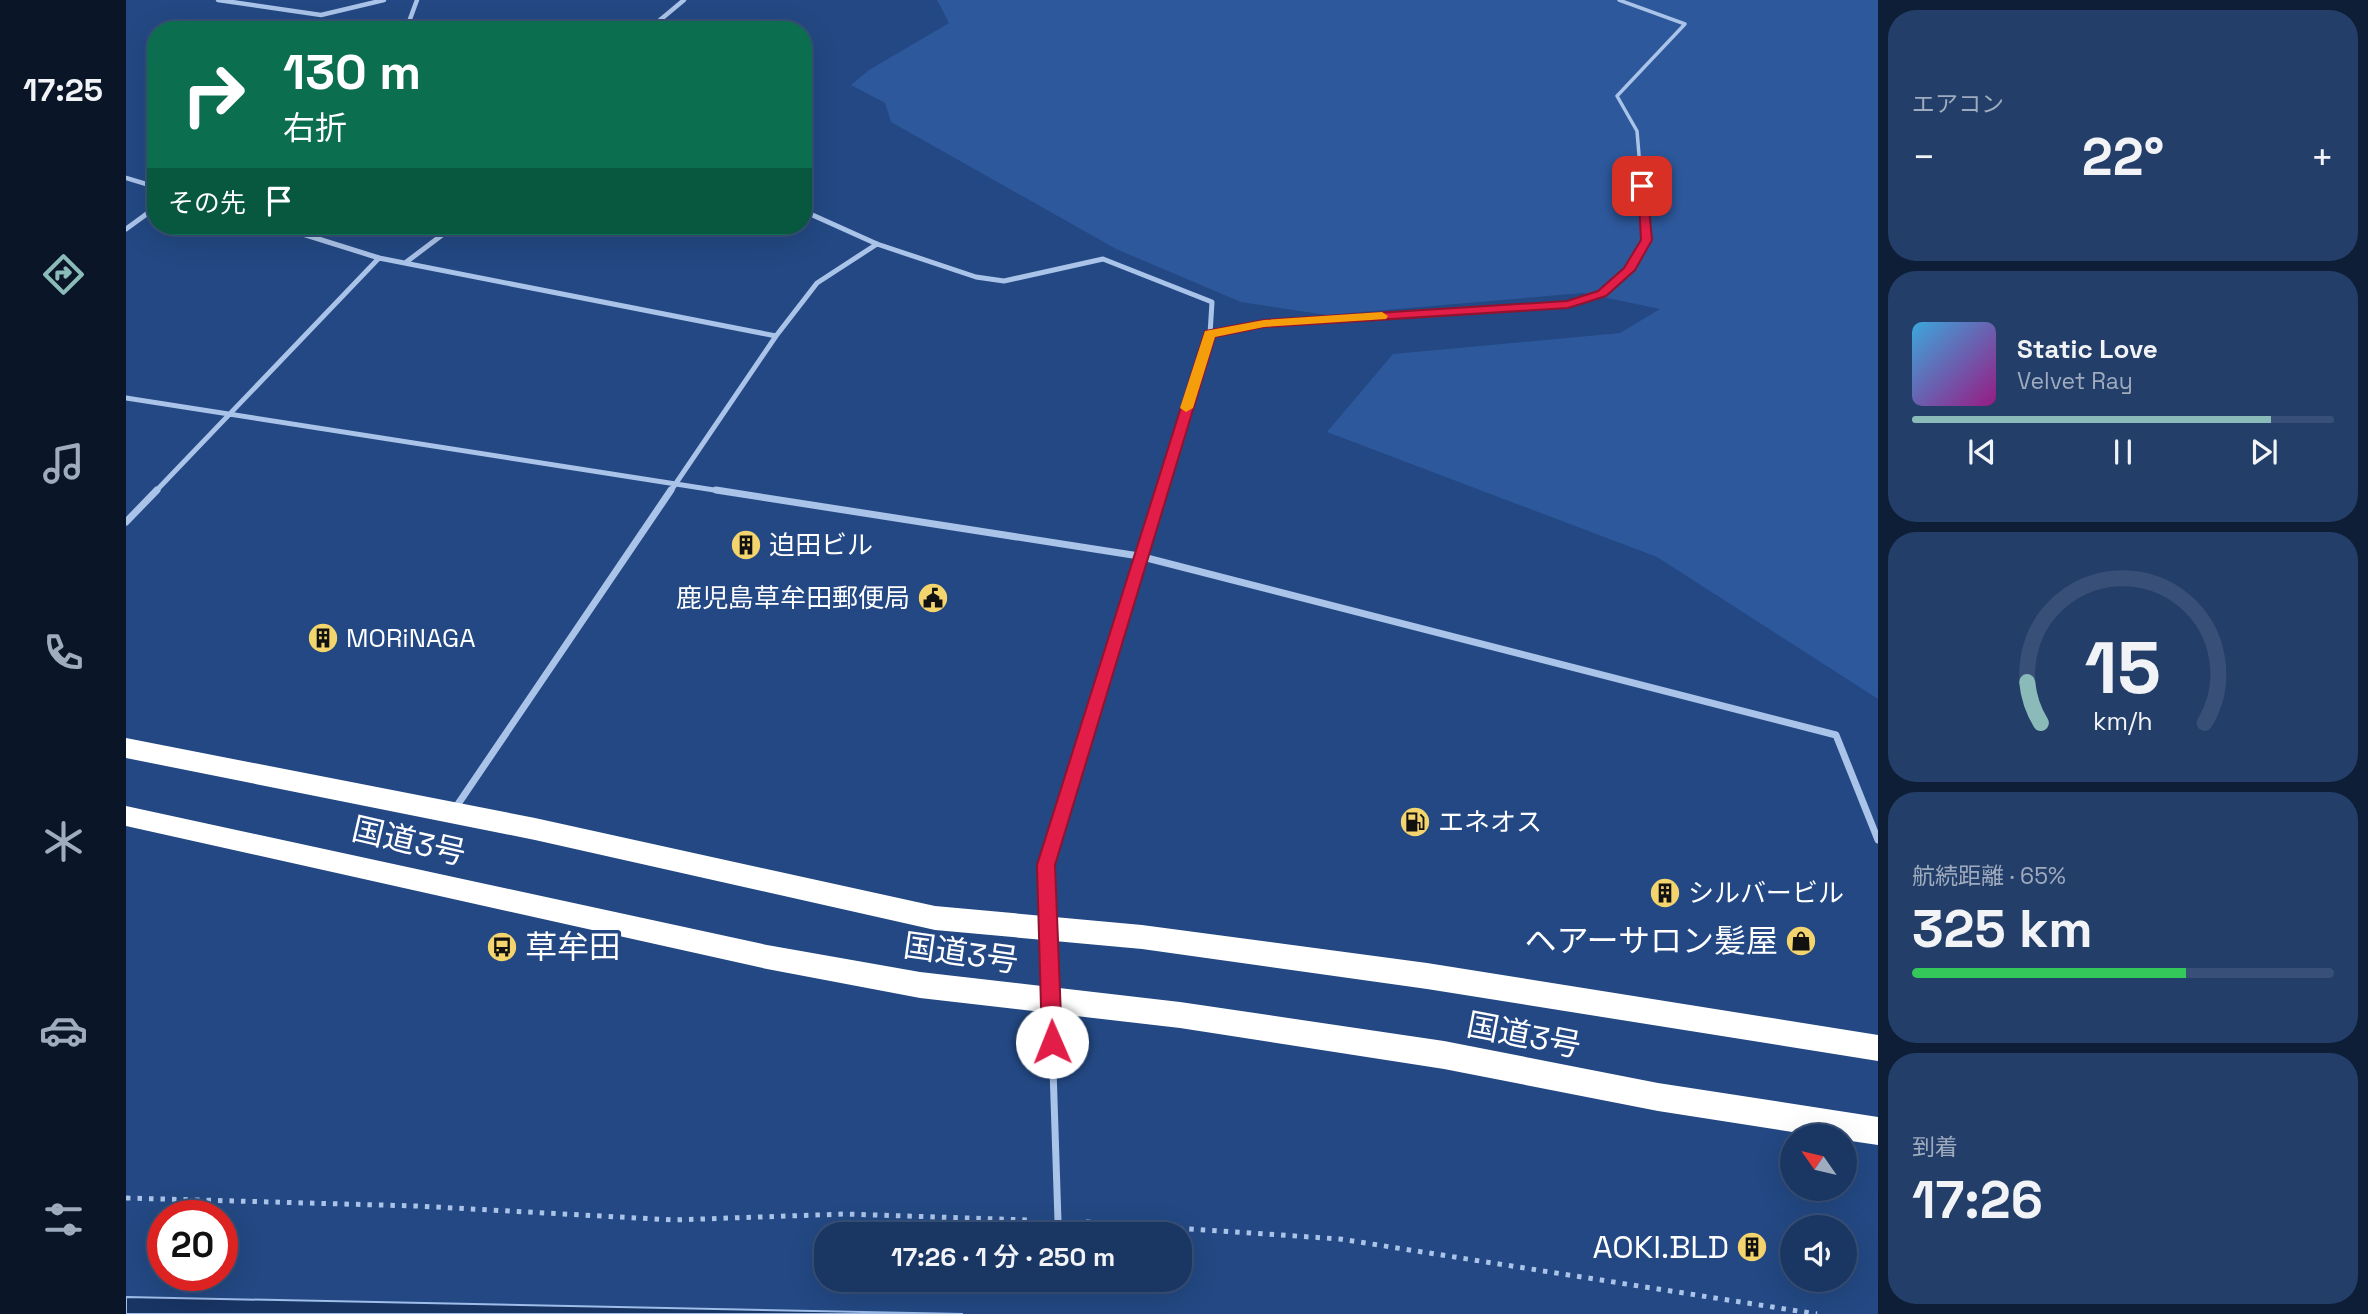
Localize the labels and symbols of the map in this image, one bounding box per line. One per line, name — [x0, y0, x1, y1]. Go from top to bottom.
pin — [1612, 156, 1672, 216]
building icon: 迫田ビル — [729, 528, 763, 562]
place label: 迫田ビル — [769, 528, 873, 562]
place label: 鹿児島草牟田郵便局 — [676, 581, 910, 615]
public building icon: 鹿児島草牟田郵便局 — [916, 581, 950, 615]
building icon: MORiNAGA — [306, 621, 340, 655]
place label: MORiNAGA — [346, 621, 476, 655]
fuel station icon: エネオス — [1398, 805, 1432, 839]
place label: エネオス — [1438, 805, 1542, 839]
street label: 国道3号 — [348, 809, 470, 873]
building icon: シルバービル — [1648, 876, 1682, 910]
place label: シルバービル — [1688, 876, 1844, 910]
place label: ヘアーサロン髪屋 — [1525, 921, 1778, 961]
shop icon: ヘアーサロン髪屋 — [1784, 924, 1818, 958]
street label: 国道3号 — [901, 925, 1021, 981]
place label: 草牟田 — [525, 927, 621, 967]
bus stop icon: 草牟田 — [485, 930, 519, 964]
street label: 国道3号 — [1464, 1004, 1584, 1066]
position arrow — [1015, 1005, 1089, 1079]
north arrow — [1780, 1124, 1857, 1200]
speed limit sign: 20 — [147, 1200, 238, 1291]
place label: AOKI.BLD — [1592, 1227, 1729, 1267]
building icon: AOKI.BLD — [1735, 1230, 1769, 1264]

